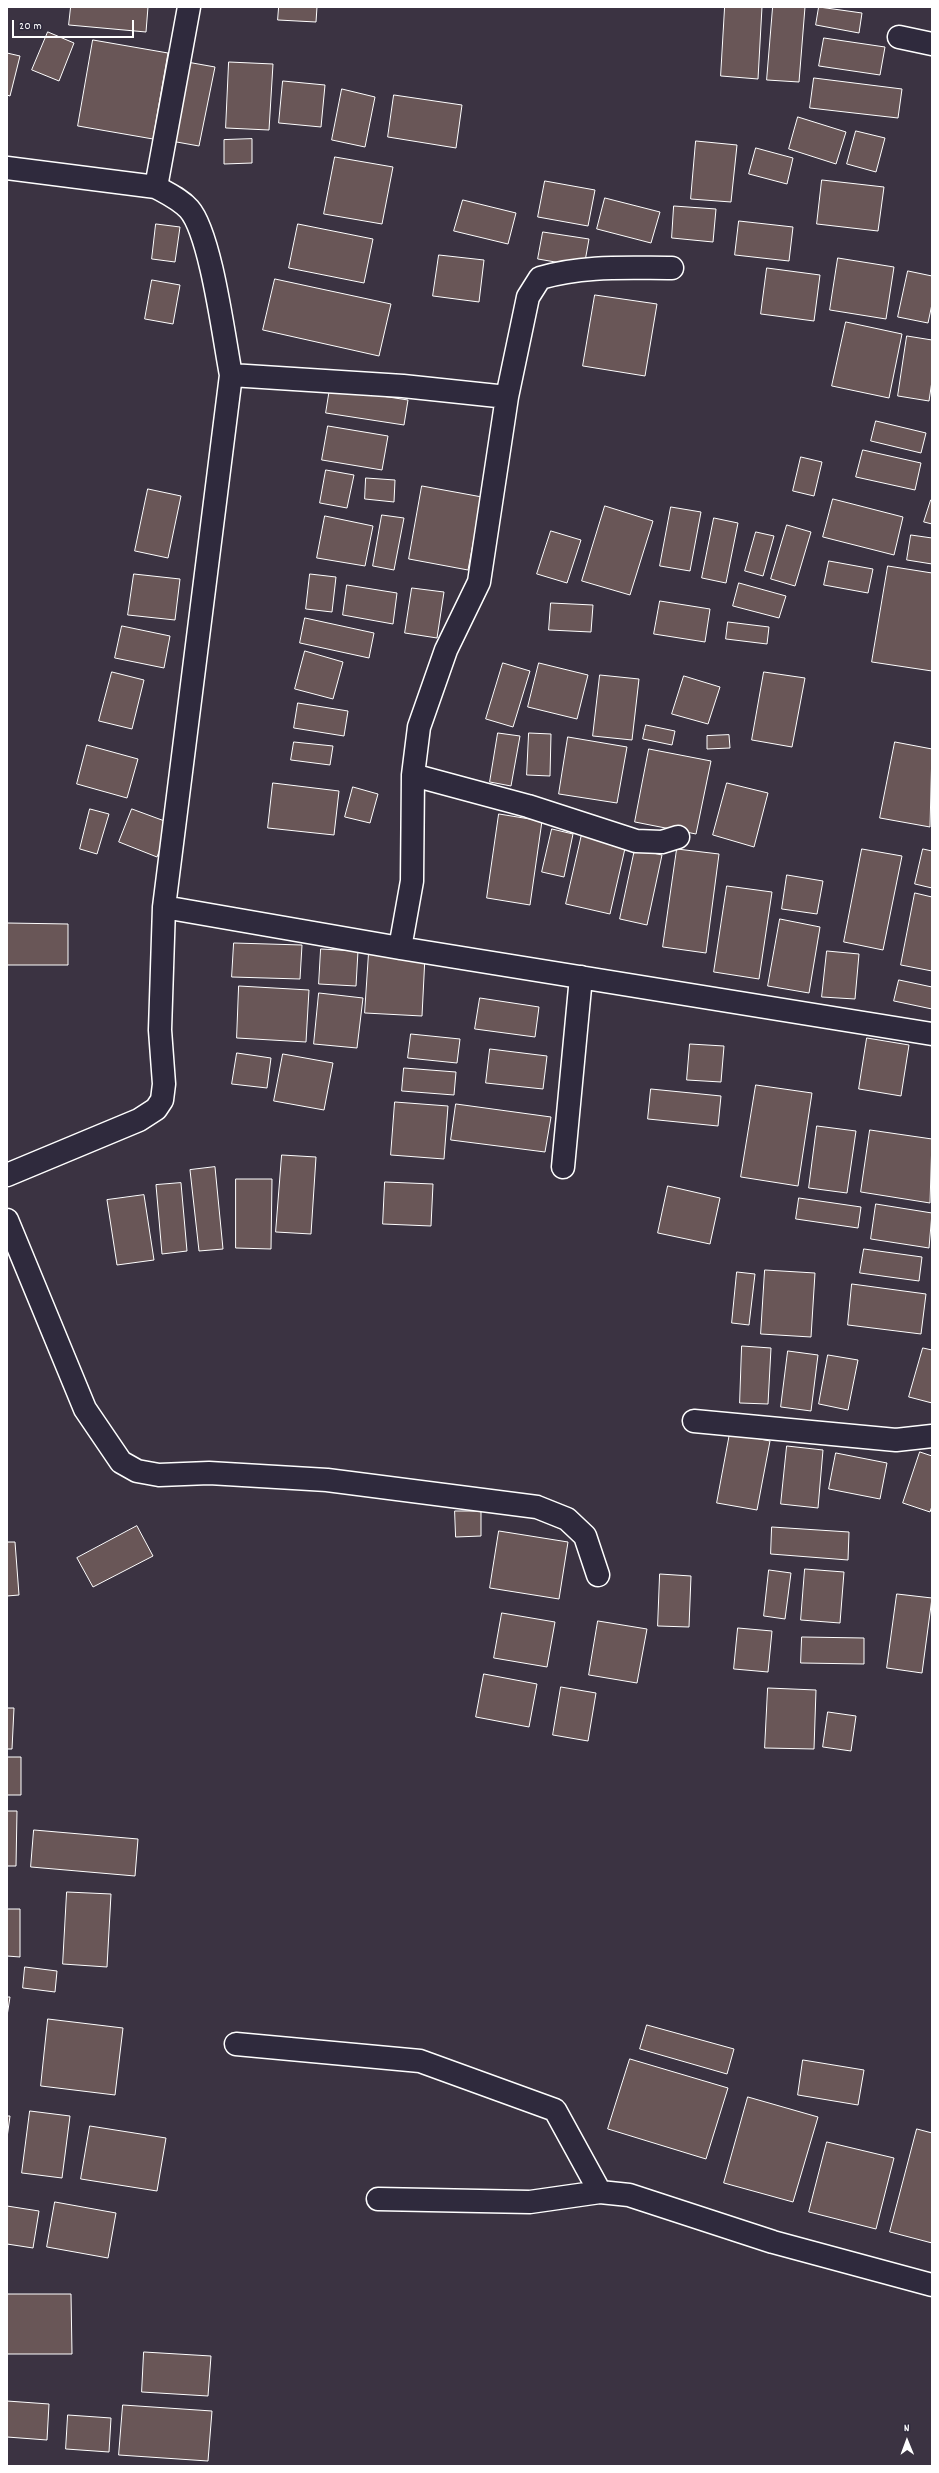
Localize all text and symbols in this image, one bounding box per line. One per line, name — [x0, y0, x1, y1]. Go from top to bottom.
scale bar — [14, 12, 136, 38]
text: 20 m — [19, 18, 42, 35]
north arrow — [887, 2421, 927, 2461]
text: N — [904, 2421, 910, 2437]

